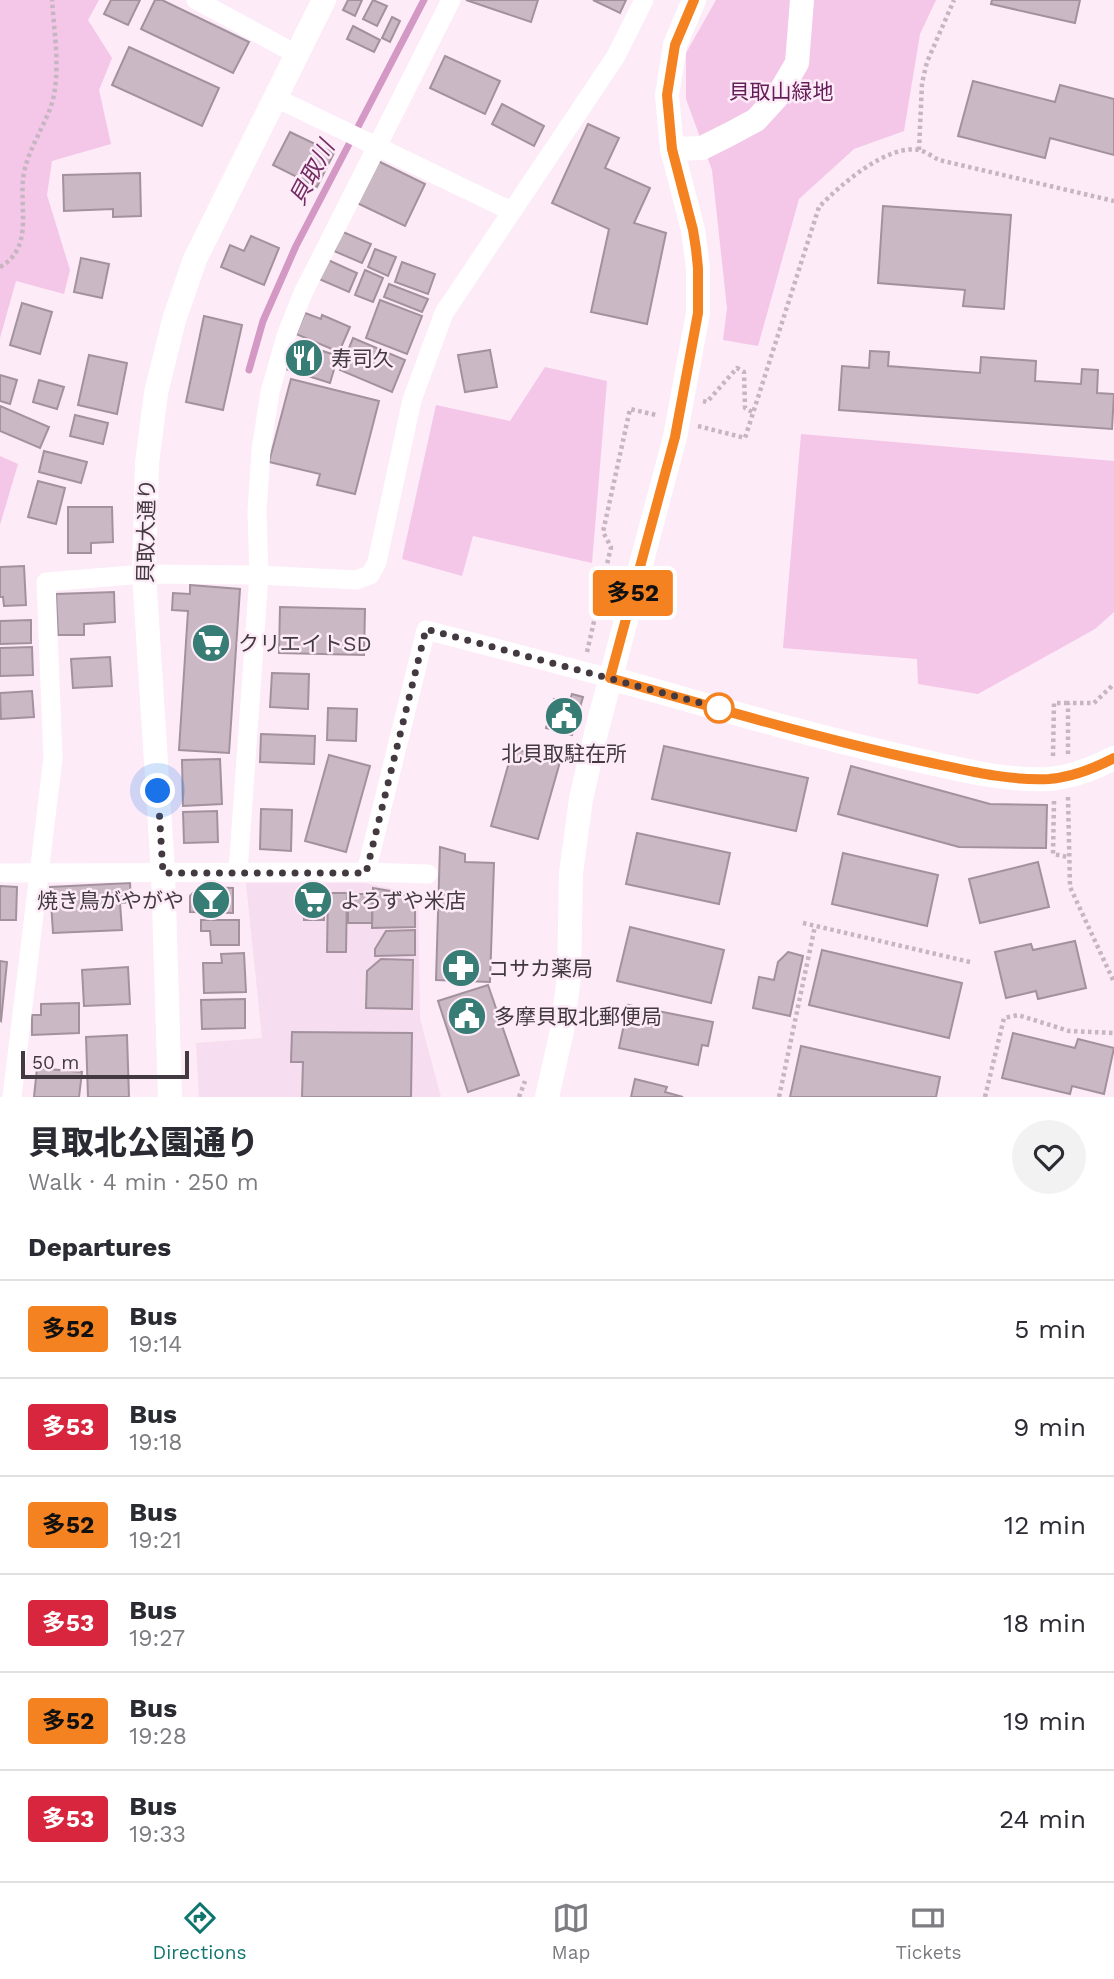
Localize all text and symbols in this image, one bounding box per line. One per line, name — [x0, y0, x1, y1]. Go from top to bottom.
park label: 貝取山緑地 — [729, 79, 834, 104]
water label: 貝取川 — [284, 134, 342, 210]
restaurant icon: 寿司久 — [283, 337, 325, 379]
place label: 寿司久 — [331, 346, 394, 371]
street label: 貝取大通り — [133, 478, 159, 584]
line badge: 多52 — [593, 570, 673, 616]
text: 多52 — [607, 579, 659, 607]
supermarket icon: クリエイトSD — [190, 622, 232, 664]
place label: クリエイトSD — [238, 631, 372, 656]
unlabelled marker — [704, 693, 734, 723]
public building icon: 北貝取駐在所 — [543, 695, 585, 737]
place label: 北貝取駐在所 — [501, 741, 627, 766]
your location — [140, 773, 175, 808]
bar icon: 焼き鳥がやがや — [190, 879, 232, 921]
supermarket icon: よろずや米店 — [292, 879, 334, 921]
place label: 焼き鳥がやがや — [37, 888, 184, 913]
place label: よろずや米店 — [340, 888, 466, 913]
pharmacy icon: コサカ薬局 — [440, 947, 482, 989]
place label: コサカ薬局 — [488, 956, 593, 981]
public building icon: 多摩貝取北郵便局 — [446, 995, 488, 1037]
place label: 多摩貝取北郵便局 — [494, 1004, 662, 1029]
scale bar — [21, 1048, 189, 1080]
text: 50 m — [32, 1051, 79, 1074]
button: heart — [1012, 1120, 1086, 1194]
text: 貝取北公園通り — [28, 1123, 259, 1162]
text: Walk · 4 min · 250 m — [28, 1169, 259, 1196]
text: Departures — [28, 1232, 171, 1262]
text: Bus — [129, 1301, 177, 1331]
text: 5 min — [1014, 1314, 1086, 1344]
text: 多52 — [42, 1315, 94, 1343]
text: 19:14 — [129, 1331, 182, 1358]
text: Bus — [129, 1399, 177, 1429]
text: 9 min — [1013, 1412, 1086, 1442]
text: 多53 — [42, 1413, 94, 1441]
text: 19:18 — [129, 1429, 182, 1456]
text: Bus — [129, 1497, 177, 1527]
text: 12 min — [1004, 1510, 1086, 1540]
text: 多52 — [42, 1511, 94, 1539]
text: 19:21 — [129, 1527, 182, 1554]
text: Bus — [129, 1595, 177, 1625]
text: 18 min — [1003, 1608, 1086, 1638]
text: 多53 — [42, 1609, 94, 1637]
text: 19:27 — [129, 1625, 185, 1652]
text: Bus — [129, 1693, 177, 1723]
text: 19 min — [1003, 1706, 1086, 1736]
text: 多52 — [42, 1707, 94, 1735]
text: 19:28 — [129, 1723, 187, 1750]
text: Bus — [129, 1791, 177, 1821]
text: 24 min — [999, 1804, 1086, 1834]
text: 多53 — [42, 1805, 94, 1833]
text: 19:33 — [129, 1821, 186, 1848]
tab: Directions — [153, 1899, 246, 1964]
tab: Map — [552, 1899, 590, 1964]
tab: Tickets — [895, 1899, 961, 1964]

